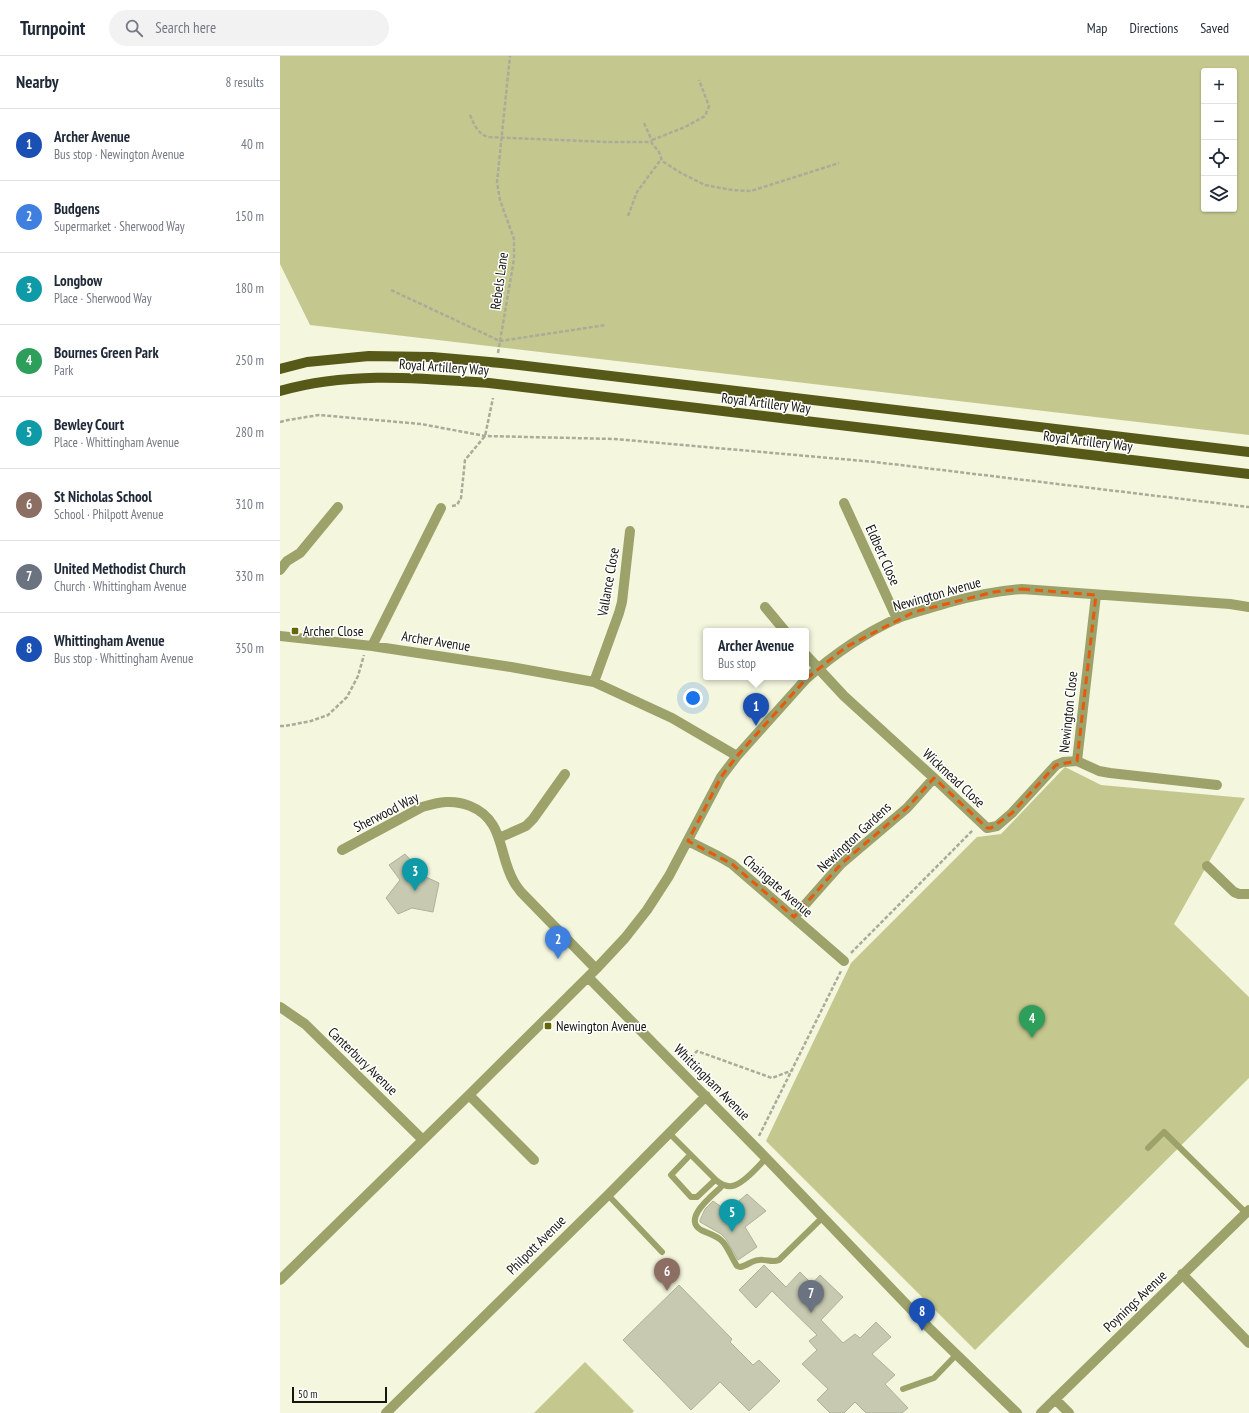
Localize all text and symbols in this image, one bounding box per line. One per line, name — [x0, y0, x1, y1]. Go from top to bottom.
search box — [109, 10, 389, 46]
text: Turnpoint — [20, 16, 85, 40]
icon: search — [123, 17, 145, 39]
text: Search here — [155, 18, 216, 37]
text: Map — [1087, 19, 1107, 37]
text: Directions — [1129, 19, 1178, 37]
text: Saved — [1200, 19, 1229, 37]
map controls — [1201, 68, 1237, 212]
button: + — [1201, 68, 1237, 104]
text: Nearby — [16, 71, 59, 93]
text: 8 results — [225, 74, 264, 91]
button: − — [1201, 104, 1237, 140]
text: Archer Avenue — [54, 127, 130, 146]
text: 1 — [26, 136, 32, 153]
text: 40 m — [241, 136, 264, 153]
button: locate — [1201, 140, 1237, 176]
text: Bus stop · Newington Avenue — [54, 146, 184, 163]
button: layers — [1201, 176, 1237, 212]
text: Budgens — [54, 199, 100, 218]
text: 2 — [26, 208, 32, 225]
text: 150 m — [235, 208, 264, 225]
text: Supermarket · Sherwood Way — [54, 218, 185, 235]
street label: Rebels Lane — [486, 251, 512, 311]
text: Longbow — [54, 271, 102, 290]
text: 3 — [26, 280, 32, 297]
text: 180 m — [235, 280, 264, 297]
text: Place · Sherwood Way — [54, 290, 152, 307]
text: Bournes Green Park — [54, 343, 159, 362]
text: 4 — [26, 352, 32, 369]
text: 250 m — [235, 352, 264, 369]
street label: Royal Artillery Way — [398, 355, 490, 379]
text: Park — [54, 362, 73, 379]
street label: Royal Artillery Way — [720, 389, 812, 418]
text: Bewley Court — [54, 415, 124, 434]
text: 5 — [26, 424, 32, 441]
text: 280 m — [235, 424, 264, 441]
street label: Royal Artillery Way — [1042, 427, 1134, 456]
text: Place · Whittingham Avenue — [54, 434, 179, 451]
text: St Nicholas School — [54, 487, 152, 506]
text: 6 — [26, 496, 32, 513]
text: 310 m — [235, 496, 264, 513]
text: School · Philpott Avenue — [54, 506, 164, 523]
street label: Eldbert Close — [862, 522, 904, 588]
street label: Vallance Close — [593, 546, 623, 619]
text: United Methodist Church — [54, 559, 186, 578]
text: 7 — [26, 568, 32, 585]
text: 330 m — [235, 568, 264, 585]
street label: Newington Avenue — [891, 573, 983, 615]
text: Church · Whittingham Avenue — [54, 578, 187, 595]
place label: Archer Close — [303, 622, 364, 640]
marker: Archer Close — [290, 626, 300, 636]
street label: Archer Avenue — [400, 627, 472, 655]
popup — [703, 628, 809, 680]
text: Whittingham Avenue — [54, 631, 165, 650]
text: Archer Avenue — [718, 636, 794, 655]
text: 8 — [26, 640, 32, 657]
text: 350 m — [235, 640, 264, 657]
text: Bus stop · Whittingham Avenue — [54, 650, 193, 667]
text: Bus stop — [718, 655, 756, 672]
street label: Newington Close — [1055, 670, 1081, 754]
your location — [683, 688, 703, 708]
pin: 1 — [743, 693, 769, 726]
street label: Wickmead Close — [919, 745, 989, 812]
street label: Sherwood Way — [350, 788, 422, 836]
street label: Newington Gardens — [813, 798, 895, 876]
street label: Chaingate Avenue — [739, 851, 817, 921]
pin: 3 — [402, 858, 428, 891]
pin: 2 — [545, 926, 571, 959]
pin: 4 — [1019, 1005, 1045, 1038]
place label: Newington Avenue — [556, 1017, 647, 1035]
marker: Newington Avenue — [543, 1021, 553, 1031]
street label: Canterbury Avenue — [324, 1023, 402, 1099]
street label: Whittingham Avenue — [670, 1040, 754, 1124]
pin: 5 — [719, 1199, 745, 1232]
street label: Philpott Avenue — [503, 1211, 570, 1278]
pin: 6 — [654, 1258, 680, 1291]
street label: Poynings Avenue — [1100, 1266, 1171, 1336]
pin: 7 — [798, 1280, 824, 1313]
pin: 8 — [909, 1298, 935, 1331]
scale bar — [292, 1385, 387, 1404]
text: 50 m — [298, 1387, 317, 1401]

